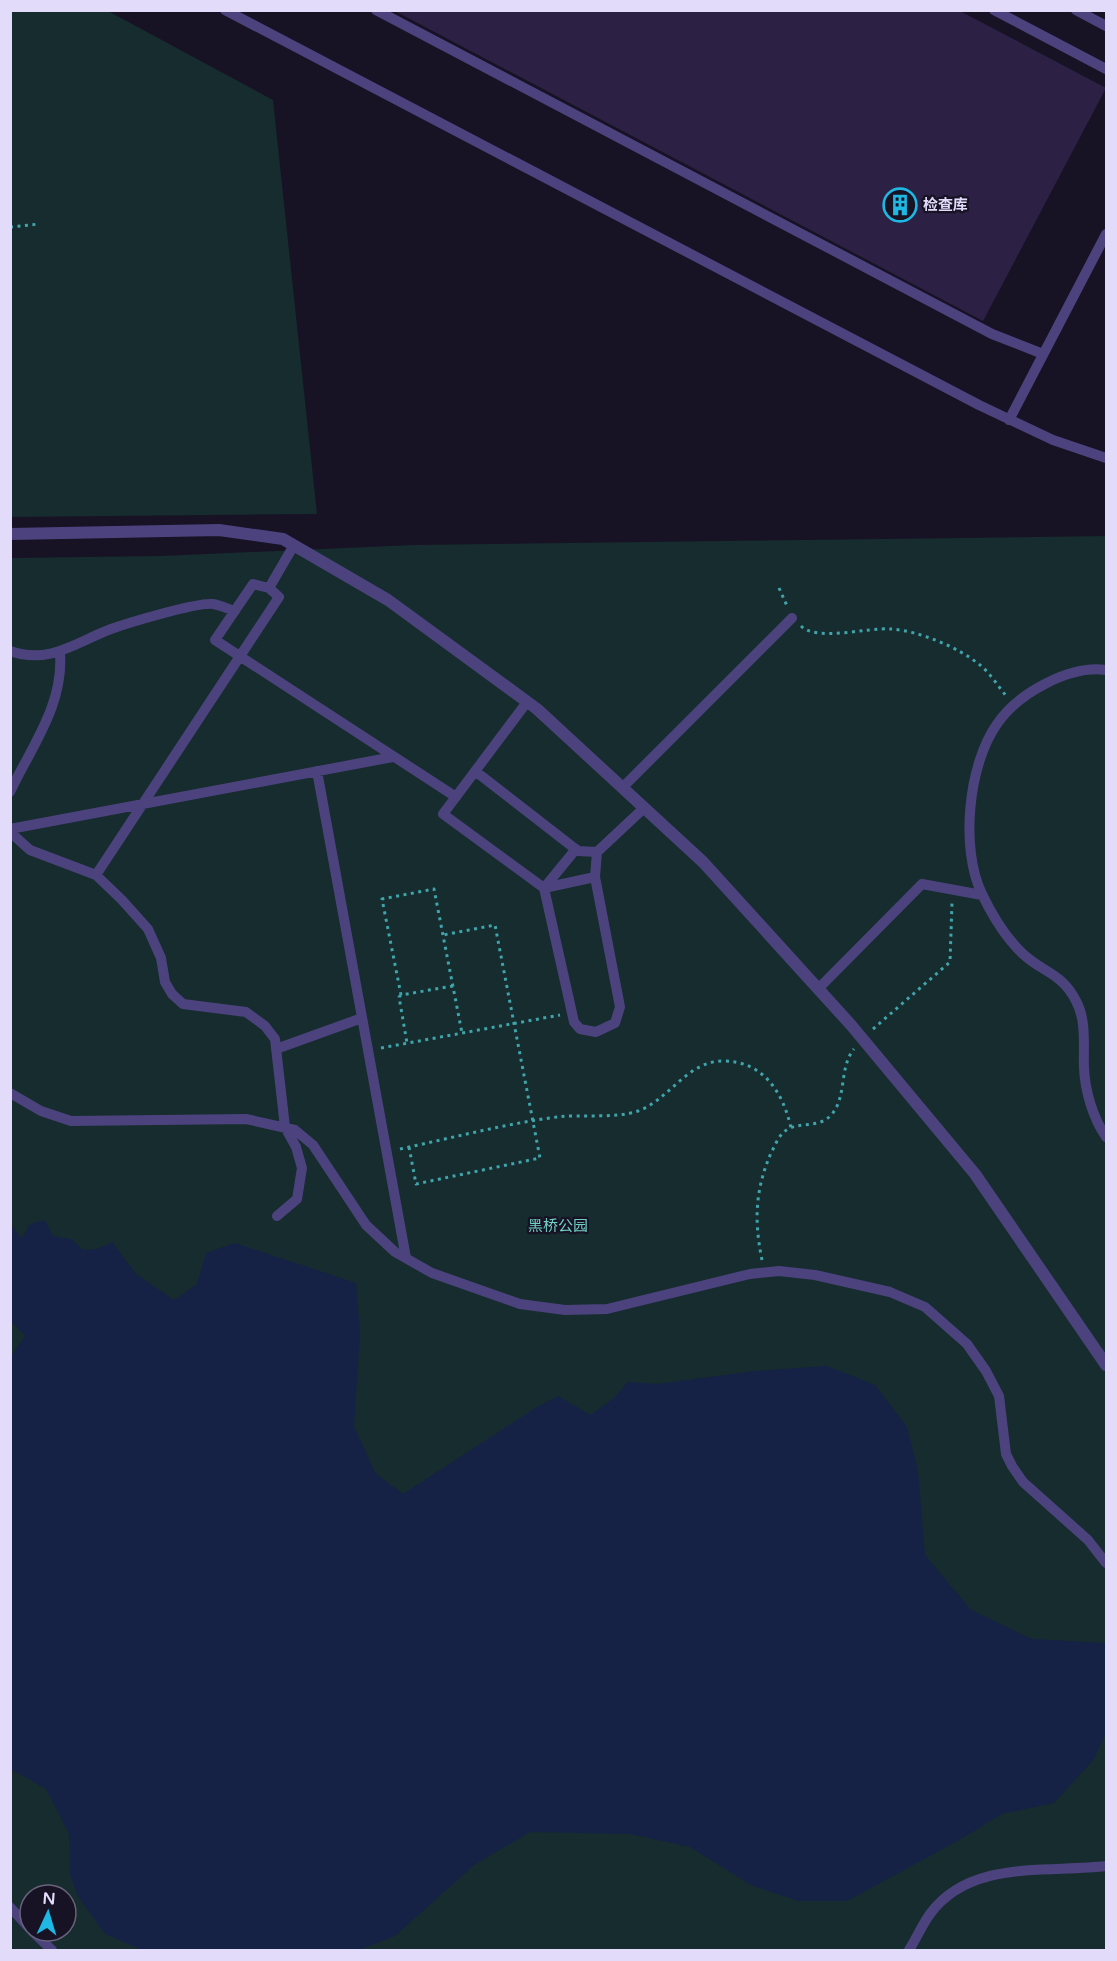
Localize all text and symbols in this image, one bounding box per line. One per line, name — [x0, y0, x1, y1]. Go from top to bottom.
building icon: 检查库 — [882, 187, 918, 223]
place label: 检查库 — [923, 196, 968, 214]
park label: 黑桥公园 — [528, 1217, 588, 1235]
north arrow — [18, 1883, 78, 1943]
text: N — [42, 1889, 56, 1909]

